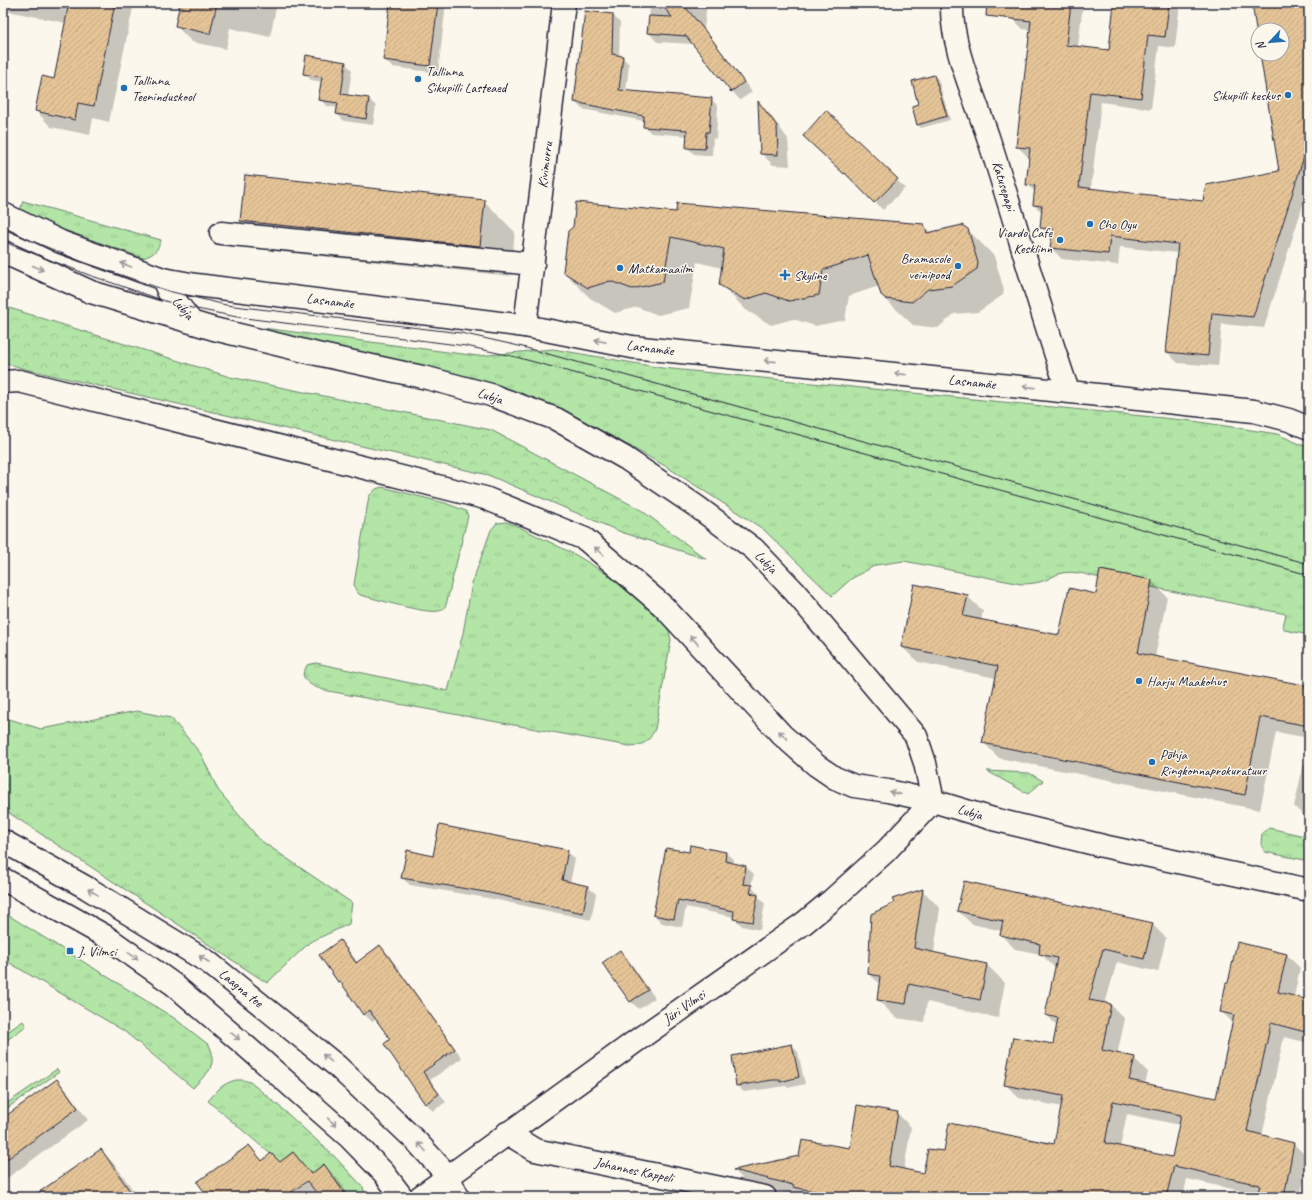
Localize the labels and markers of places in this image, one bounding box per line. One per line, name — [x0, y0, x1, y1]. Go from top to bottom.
place label: Tallinna Sikupilli Lasteaed — [426, 63, 509, 96]
place label: Tallinna Teeninduskool — [132, 72, 197, 105]
marker: Tallinna Sikupilli Lasteaed — [413, 74, 423, 84]
marker: Tallinna Teeninduskool — [119, 83, 129, 93]
place label: Sikupilli keskus — [1212, 87, 1281, 104]
marker: Sikupilli keskus — [1283, 90, 1293, 100]
place label: Cho Oyu — [1098, 216, 1137, 233]
marker: Cho Oyu — [1085, 219, 1095, 229]
place label: Viardo Cafe Kesklinn — [997, 224, 1053, 257]
marker: Viardo Cafe Kesklinn — [1055, 235, 1065, 245]
place label: Bramasole veinipood — [901, 250, 952, 283]
place label: Matkamaailm — [628, 260, 694, 277]
marker: Bramasole veinipood — [953, 261, 963, 271]
marker: Matkamaailm — [615, 263, 625, 273]
place label: Skyline — [794, 267, 828, 284]
marker: Skyline — [779, 269, 791, 281]
place label: Harju Maakohus — [1147, 673, 1227, 690]
marker: Harju Maakohus — [1134, 676, 1144, 686]
place label: Põhja Ringkonnaprokuratuur — [1160, 746, 1267, 779]
marker: Põhja Ringkonnaprokuratuur — [1147, 757, 1157, 767]
place label: J. Vilmsi — [77, 943, 119, 960]
marker: J. Vilmsi — [65, 946, 75, 956]

